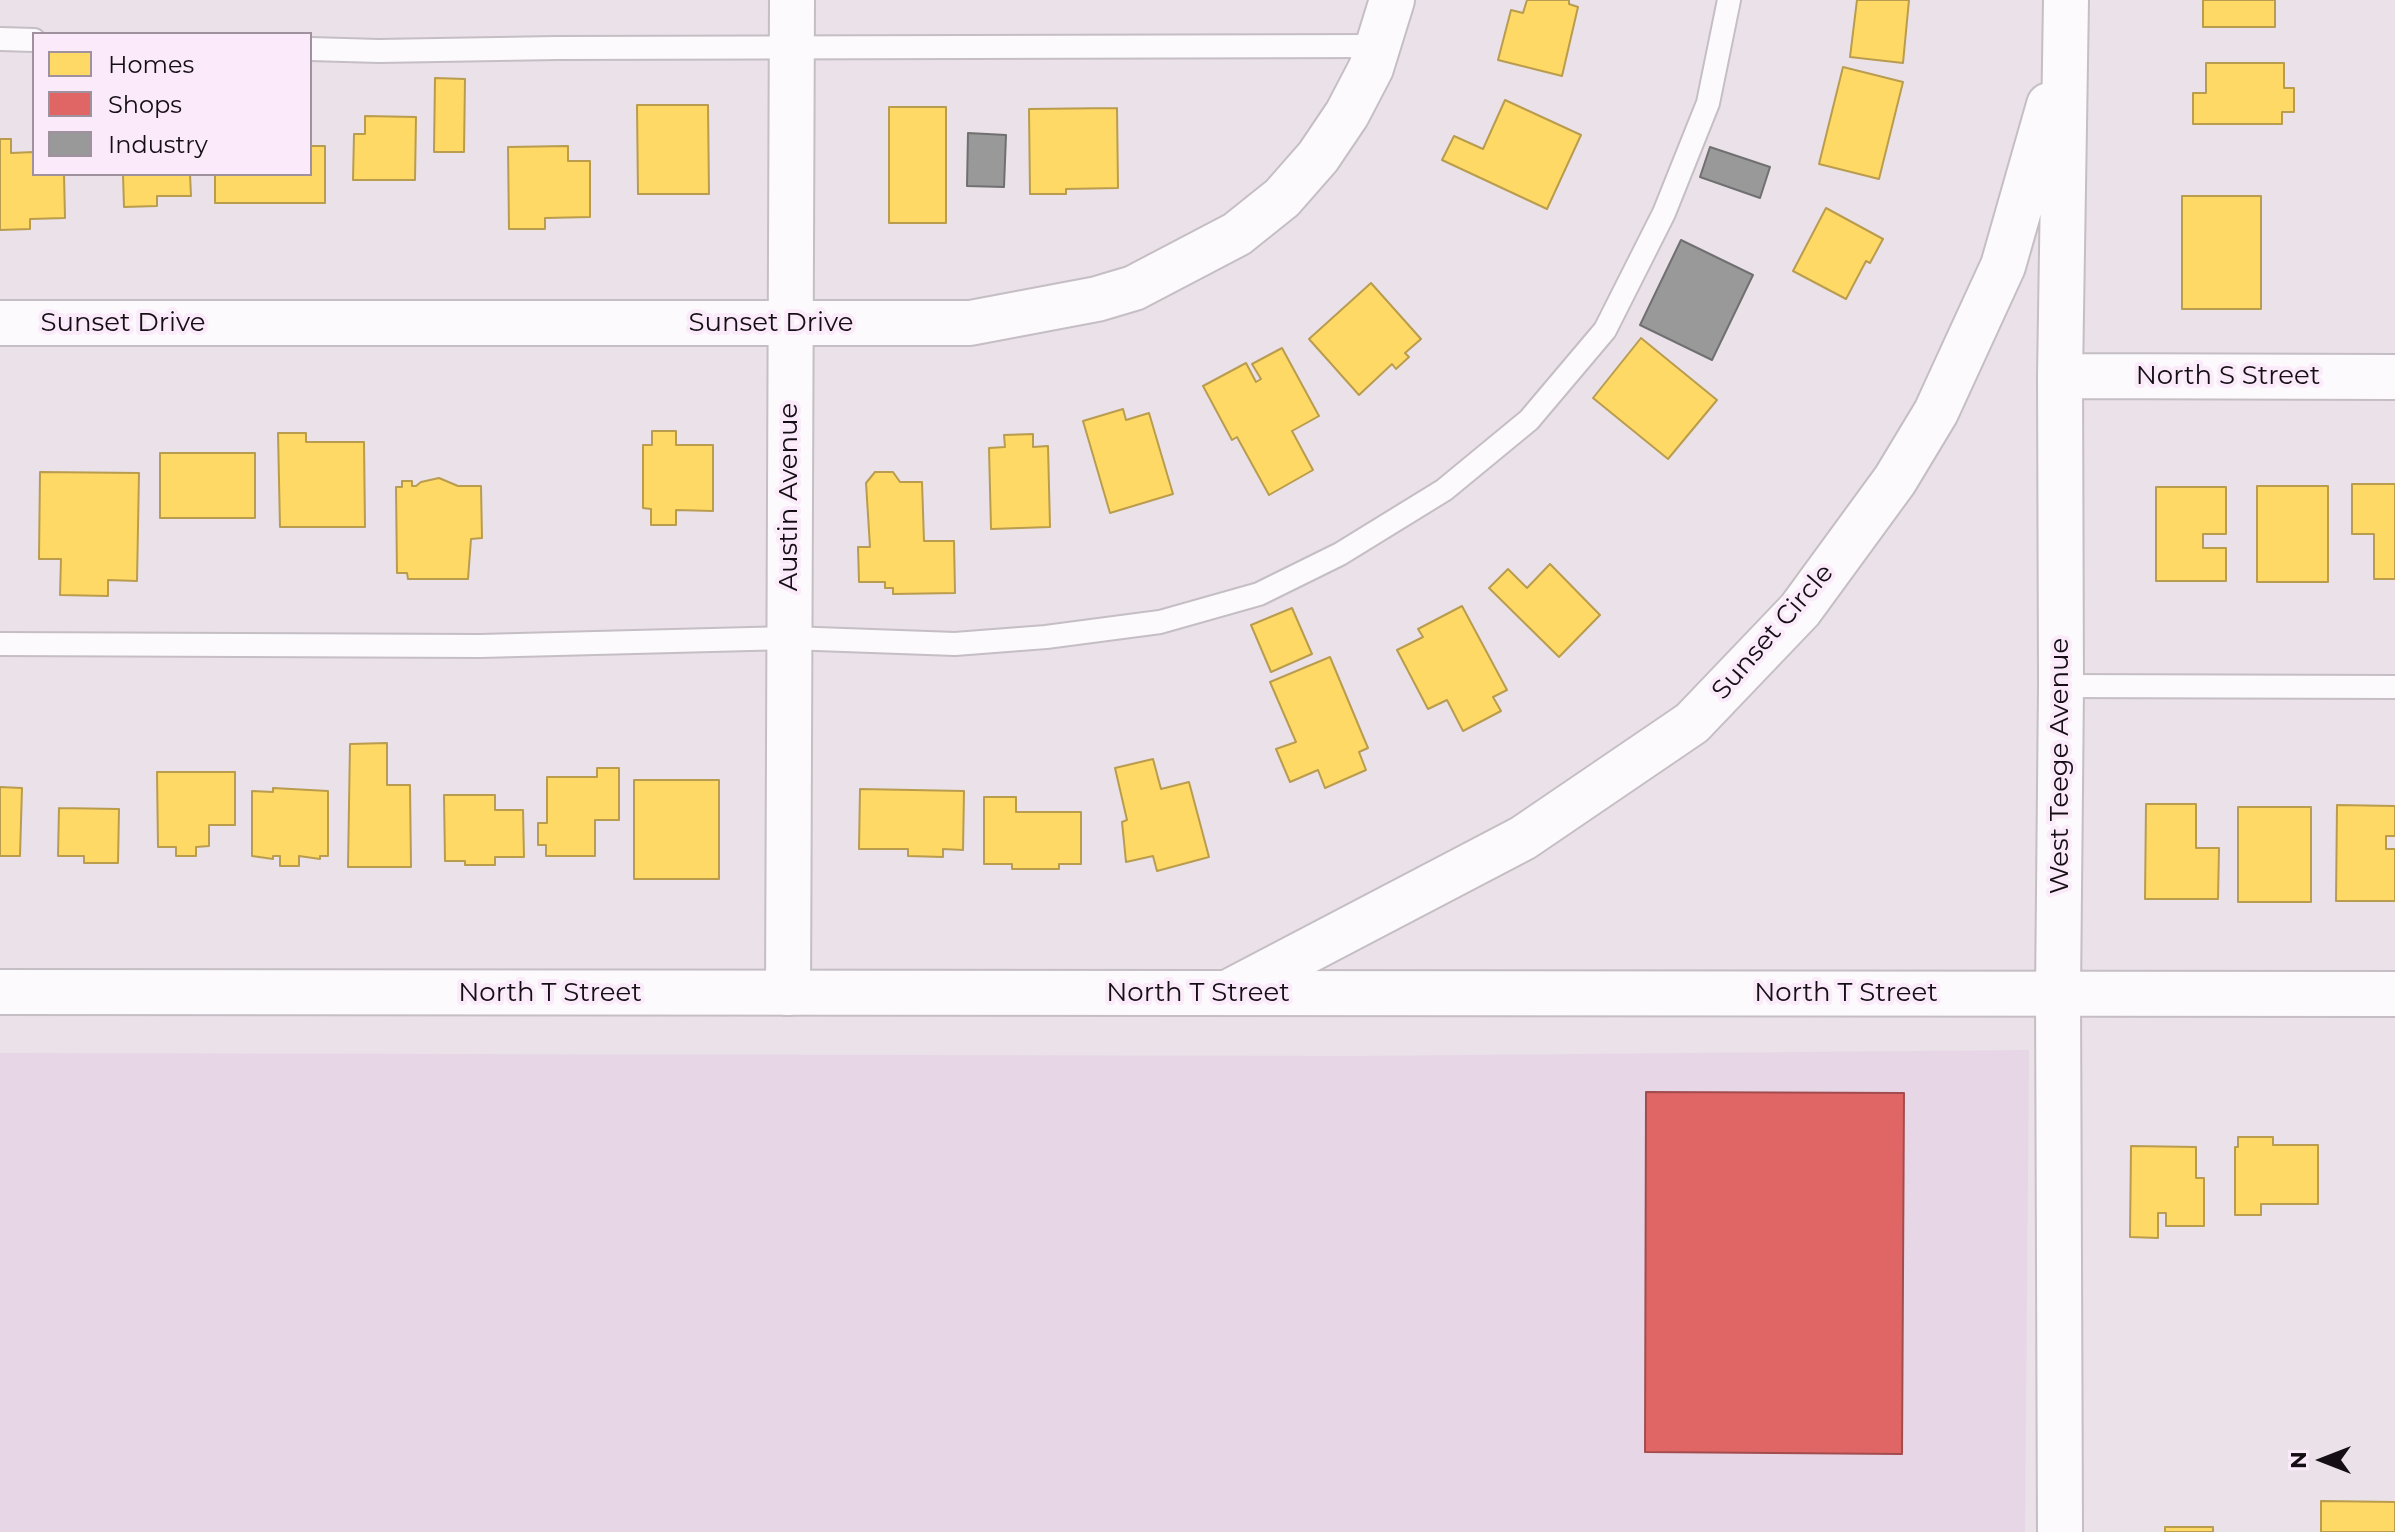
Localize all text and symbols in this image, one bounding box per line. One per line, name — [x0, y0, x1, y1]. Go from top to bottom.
legend — [32, 32, 312, 176]
text: Homes — [108, 50, 194, 79]
text: Shops — [108, 90, 182, 119]
text: Industry — [108, 130, 208, 159]
street label: Sunset Drive — [41, 307, 205, 339]
street label: Sunset Drive — [689, 307, 853, 339]
street label: North S Street — [2136, 360, 2320, 392]
street label: Austin Avenue — [773, 403, 805, 591]
street label: Sunset Circle — [1706, 558, 1840, 706]
street label: West Teege Avenue — [2044, 638, 2076, 894]
street label: North T Street — [458, 977, 642, 1009]
street label: North T Street — [1106, 977, 1290, 1009]
street label: North T Street — [1754, 977, 1938, 1009]
north arrow — [2283, 1420, 2363, 1500]
text: N — [2285, 1451, 2312, 1469]

